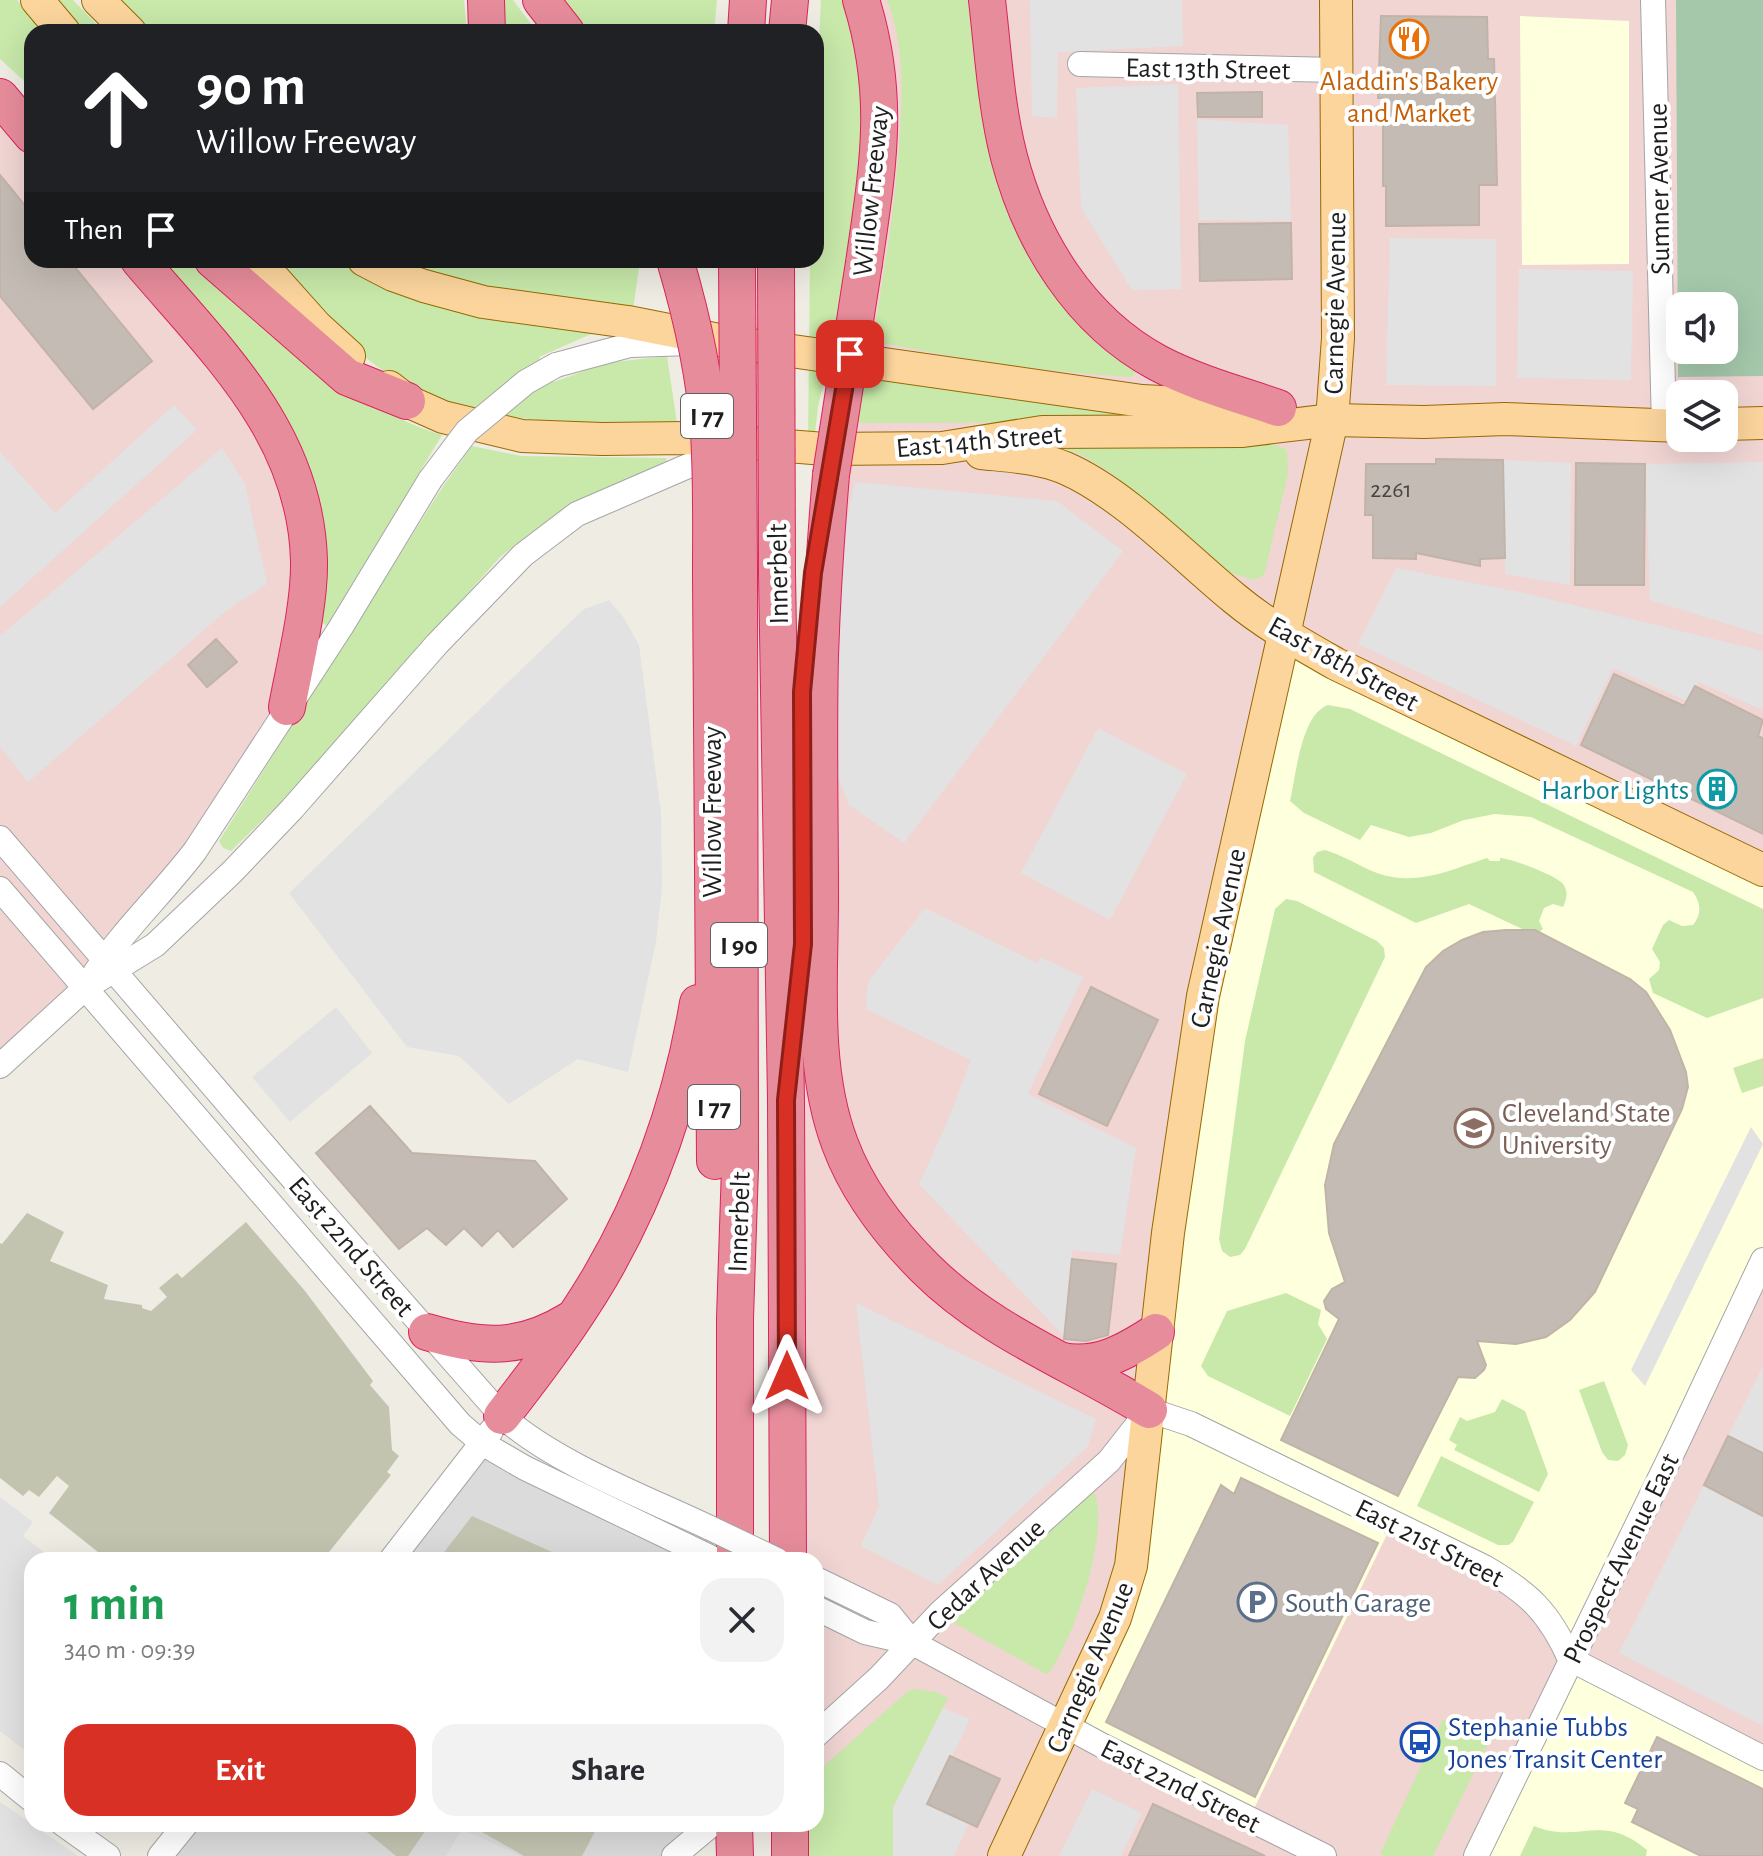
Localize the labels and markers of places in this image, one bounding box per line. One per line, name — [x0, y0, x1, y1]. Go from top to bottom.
restaurant icon: Aladdin's Bakery and Market — [1388, 18, 1430, 60]
place label: Aladdin's Bakery and Market — [1320, 68, 1498, 128]
pin — [816, 320, 884, 388]
building icon: Harbor Lights — [1696, 768, 1738, 810]
place label: Harbor Lights — [1541, 777, 1689, 805]
place label: Cleveland State University — [1502, 1100, 1670, 1160]
school or university icon: Cleveland State University — [1453, 1107, 1495, 1149]
parking icon: South Garage — [1236, 1581, 1278, 1623]
place label: South Garage — [1285, 1590, 1431, 1618]
place label: Stephanie Tubbs Jones Transit Center — [1448, 1714, 1662, 1774]
bus stop icon: Stephanie Tubbs Jones Transit Center — [1399, 1721, 1441, 1763]

